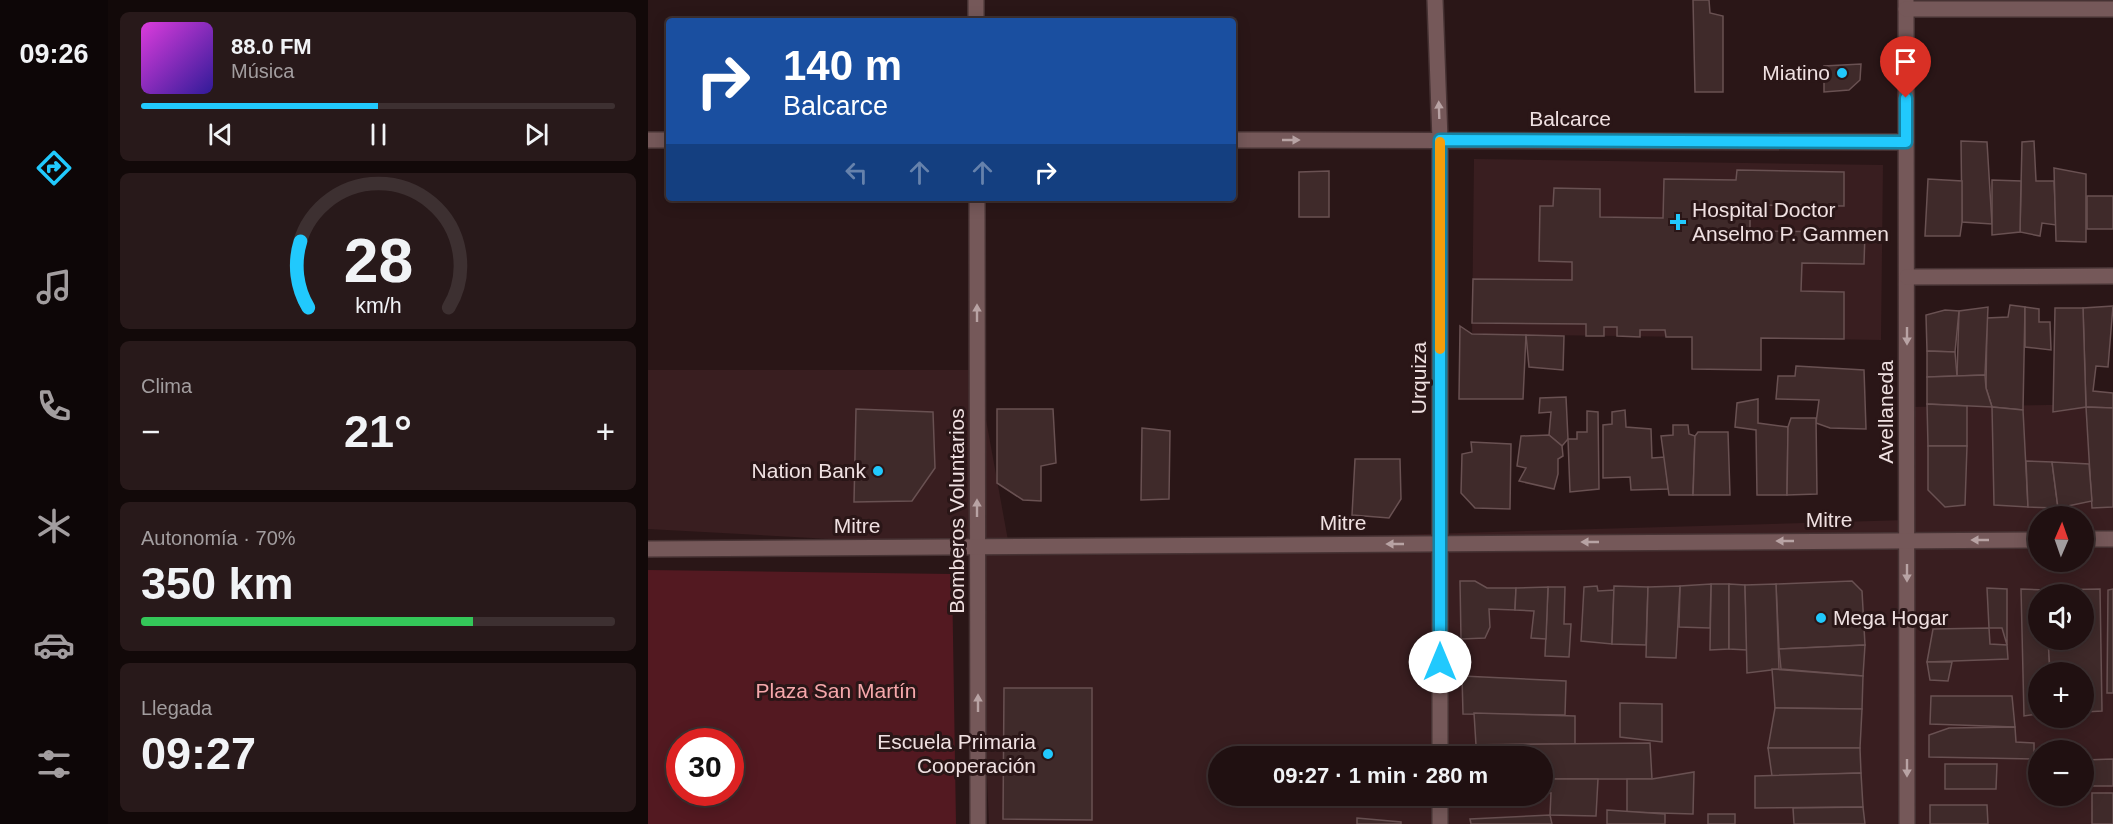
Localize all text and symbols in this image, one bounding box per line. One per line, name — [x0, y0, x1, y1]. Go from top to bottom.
text: 88.0 FM — [231, 34, 312, 59]
pin — [1880, 36, 1931, 98]
text: 09:26 — [19, 39, 89, 69]
icon: right — [684, 42, 762, 120]
text: 140 m — [783, 42, 902, 89]
icon: arrive — [1889, 45, 1922, 78]
text: Música — [231, 60, 294, 82]
place label: Miatino — [1762, 61, 1830, 84]
marker: Miatino — [1835, 66, 1849, 80]
text: Balcarce — [783, 91, 888, 121]
one-way arrow — [1434, 100, 1444, 119]
street label: Balcarce — [1529, 107, 1611, 130]
icon: previous — [204, 118, 237, 151]
icon: pause — [362, 118, 395, 151]
icon: next — [520, 118, 553, 151]
one-way arrow — [1282, 135, 1301, 145]
icon: directions — [33, 147, 75, 189]
icon: left — [840, 156, 873, 189]
icon: ahead — [903, 156, 936, 189]
icon: ahead — [966, 156, 999, 189]
icon: right — [1029, 156, 1062, 189]
place label: Hospital Doctor Anselmo P. Gammen — [1692, 198, 1889, 245]
marker: Hospital Doctor Anselmo P. Gammen — [1669, 213, 1687, 231]
text: 28 — [343, 226, 413, 295]
icon: music — [33, 266, 75, 308]
text: km/h — [355, 294, 401, 318]
one-way arrow — [972, 303, 982, 322]
one-way arrow — [1902, 326, 1912, 345]
street label: Urquiza — [1407, 342, 1430, 414]
street label: Avellaneda — [1874, 360, 1897, 464]
text: Clima — [141, 375, 192, 397]
icon: phone — [33, 385, 75, 427]
text: 21° — [344, 406, 412, 457]
street label: Bomberos Voluntarios — [945, 408, 968, 614]
text: − — [141, 413, 160, 450]
text: + — [596, 413, 615, 450]
place label: Nation Bank — [752, 459, 866, 482]
marker: Nation Bank — [871, 464, 885, 478]
one-way arrow — [973, 498, 982, 517]
icon: climate — [33, 505, 75, 547]
north arrow — [2028, 506, 2094, 572]
map controls — [2028, 506, 2094, 806]
street label: Mitre — [1806, 508, 1852, 531]
street label: Mitre — [1320, 511, 1366, 534]
street label: Mitre — [834, 514, 880, 537]
text: Autonomía · 70% — [141, 527, 296, 549]
one-way arrow — [1971, 535, 1990, 545]
one-way arrow — [1776, 536, 1795, 546]
one-way arrow — [1581, 537, 1600, 547]
one-way arrow — [1386, 539, 1405, 548]
text: 350 km — [141, 558, 294, 609]
one-way arrow — [1902, 563, 1912, 582]
button: sound — [2028, 584, 2094, 650]
place label: Mega Hogar — [1833, 606, 1949, 629]
marker: Mega Hogar — [1814, 611, 1828, 625]
icon: car — [33, 624, 75, 666]
position arrow — [1408, 630, 1472, 694]
button: + — [2028, 662, 2094, 728]
park label: Plaza San Martín — [755, 679, 917, 702]
one-way arrow — [973, 693, 983, 712]
text: Llegada — [141, 697, 212, 719]
text: 09:27 — [141, 728, 256, 779]
speed limit sign: 30 — [666, 728, 744, 806]
place label: Escuela Primaria Cooperación — [877, 730, 1036, 777]
button: − — [2028, 740, 2094, 806]
icon: filters — [33, 743, 75, 785]
marker: Escuela Primaria Cooperación — [1041, 747, 1055, 761]
one-way arrow — [1902, 758, 1912, 777]
text: 09:27 · 1 min · 280 m — [1273, 763, 1488, 788]

